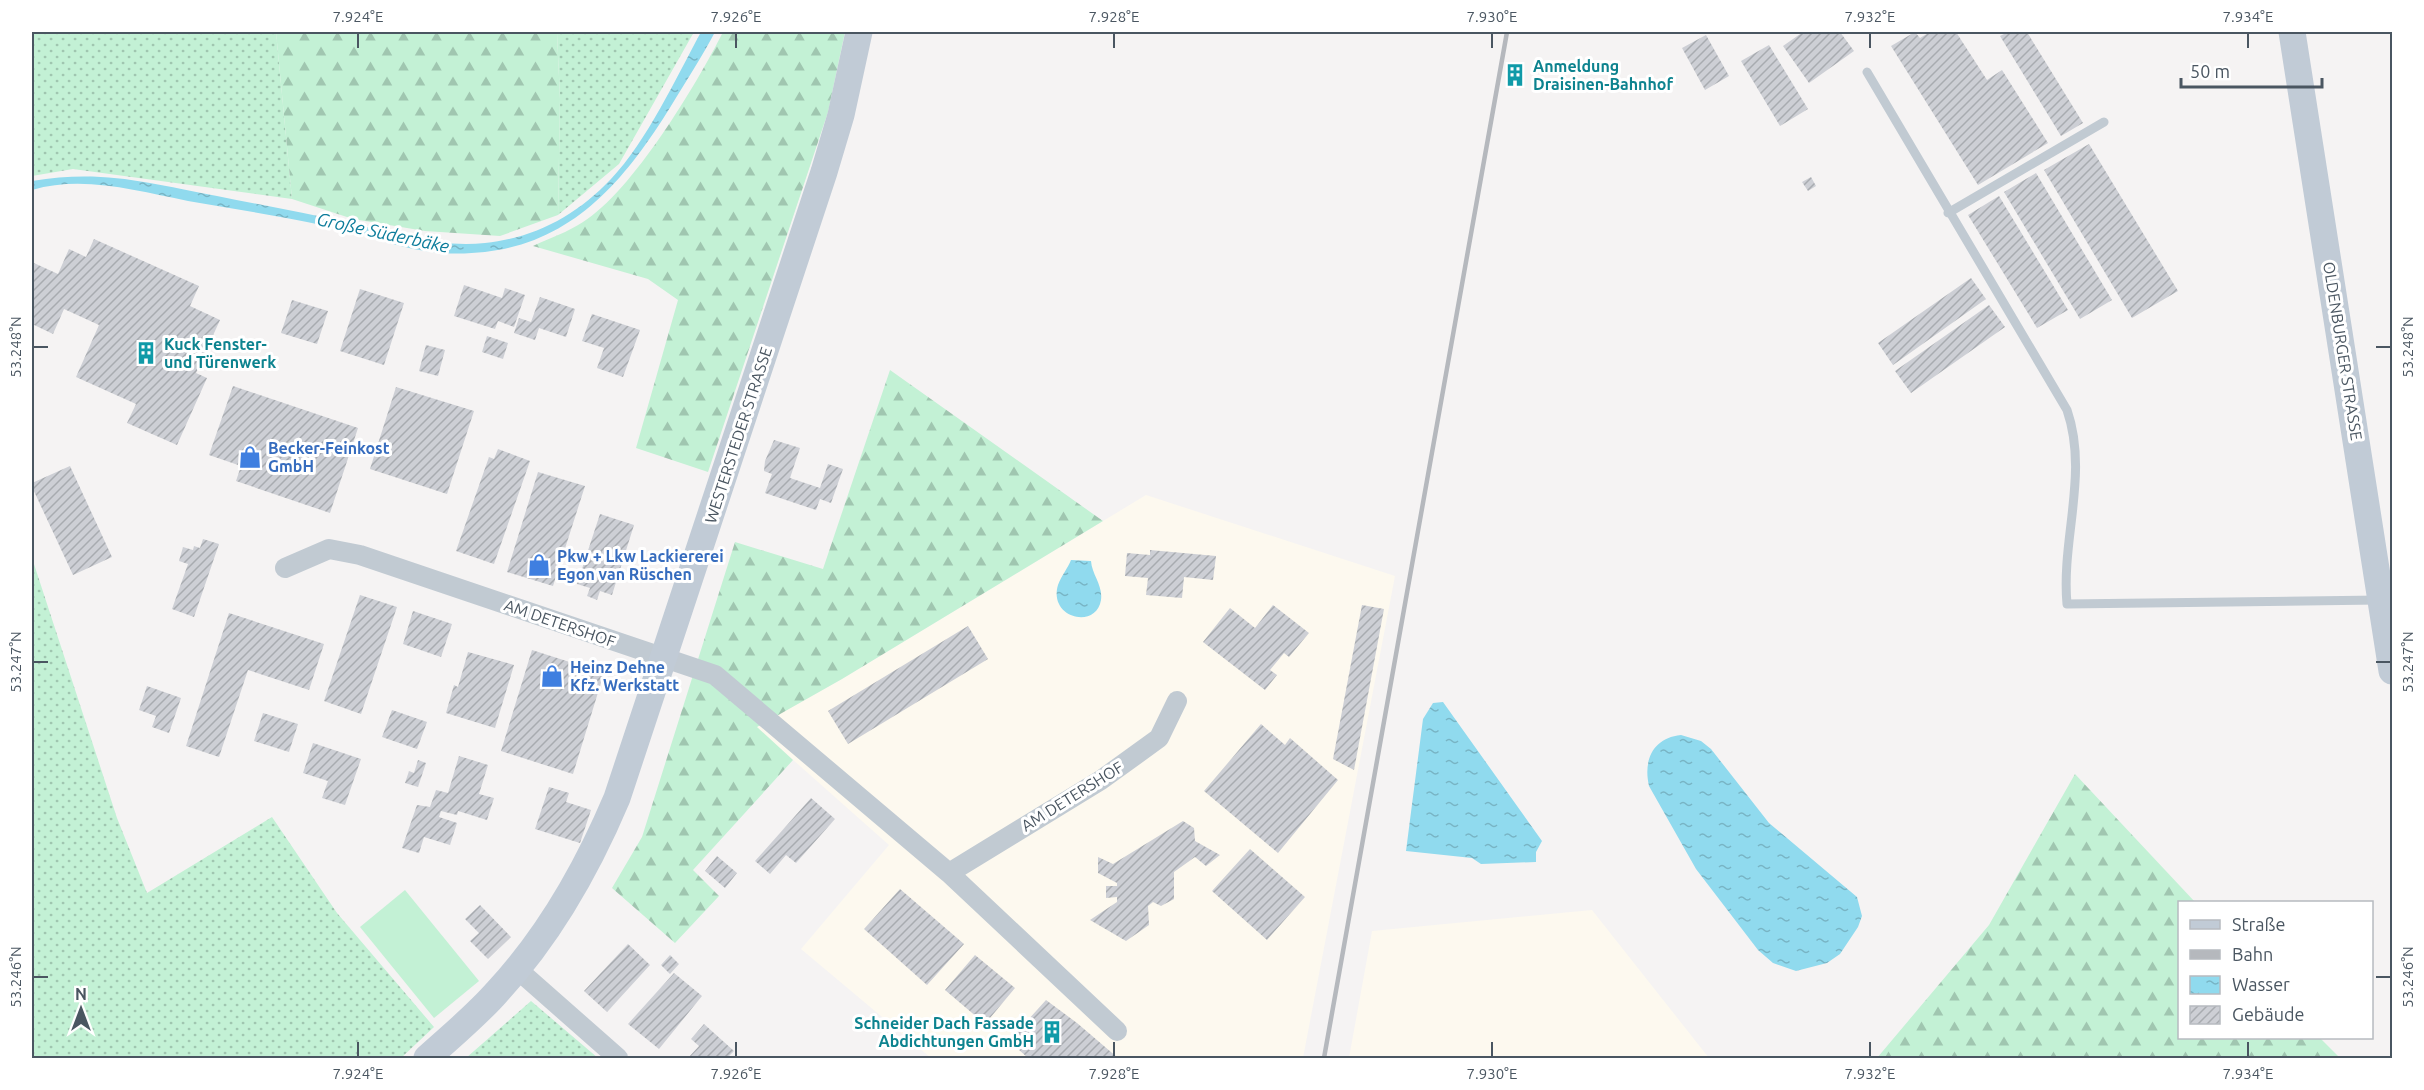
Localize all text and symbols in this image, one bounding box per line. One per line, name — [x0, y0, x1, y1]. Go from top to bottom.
text: 7.924°E — [333, 8, 383, 25]
text: 7.926°E — [711, 8, 761, 25]
text: 7.928°E — [1089, 8, 1139, 25]
text: 7.930°E — [1467, 8, 1517, 25]
text: 7.932°E — [1845, 8, 1895, 25]
text: 7.934°E — [2223, 8, 2273, 25]
scale bar — [2181, 51, 2322, 89]
place label: Anmeldung Draisinen-Bahnhof — [1533, 57, 1673, 93]
text: 50 m — [2190, 61, 2230, 81]
building icon: Anmeldung Draisinen-Bahnhof — [1502, 62, 1528, 88]
water label: Große Süderbäke — [315, 208, 451, 257]
street label: OLDENBURGER STRASSE — [2320, 260, 2366, 442]
text: 53.248°N — [7, 316, 24, 378]
text: 53.248°N — [2399, 316, 2416, 378]
place label: Kuck Fenster- und Türenwerk — [164, 335, 276, 371]
building icon: Kuck Fenster- und Türenwerk — [133, 340, 159, 366]
street label: WESTERSTEDER STRASSE — [701, 345, 775, 525]
place label: Becker-Feinkost GmbH — [268, 439, 390, 475]
shop icon: Becker-Feinkost GmbH — [237, 444, 263, 470]
place label: Pkw + Lkw Lackiererei Egon van Rüschen — [557, 547, 724, 583]
shop icon: Pkw + Lkw Lackiererei Egon van Rüschen — [526, 552, 552, 578]
street label: AM DETERSHOF — [502, 596, 618, 650]
text: 53.247°N — [7, 631, 24, 693]
text: 53.247°N — [2399, 631, 2416, 693]
place label: Heinz Dehne Kfz. Werkstatt — [570, 658, 679, 694]
shop icon: Heinz Dehne Kfz. Werkstatt — [539, 663, 565, 689]
street label: AM DETERSHOF — [1018, 758, 1126, 834]
legend — [2178, 901, 2373, 1039]
text: Straße — [2232, 914, 2285, 934]
text: Bahn — [2232, 944, 2273, 964]
text: 53.246°N — [7, 946, 24, 1008]
text: 53.246°N — [2399, 946, 2416, 1008]
text: Wasser — [2232, 974, 2290, 994]
north arrow — [51, 979, 111, 1039]
text: N — [75, 985, 87, 1003]
text: Gebäude — [2232, 1004, 2304, 1024]
place label: Schneider Dach Fassade Abdichtungen GmbH — [854, 1014, 1034, 1050]
building icon: Schneider Dach Fassade Abdichtungen GmbH — [1039, 1019, 1065, 1045]
text: 7.924°E — [333, 1065, 383, 1082]
text: 7.926°E — [711, 1065, 761, 1082]
text: 7.928°E — [1089, 1065, 1139, 1082]
text: 7.930°E — [1467, 1065, 1517, 1082]
text: 7.932°E — [1845, 1065, 1895, 1082]
text: 7.934°E — [2223, 1065, 2273, 1082]

